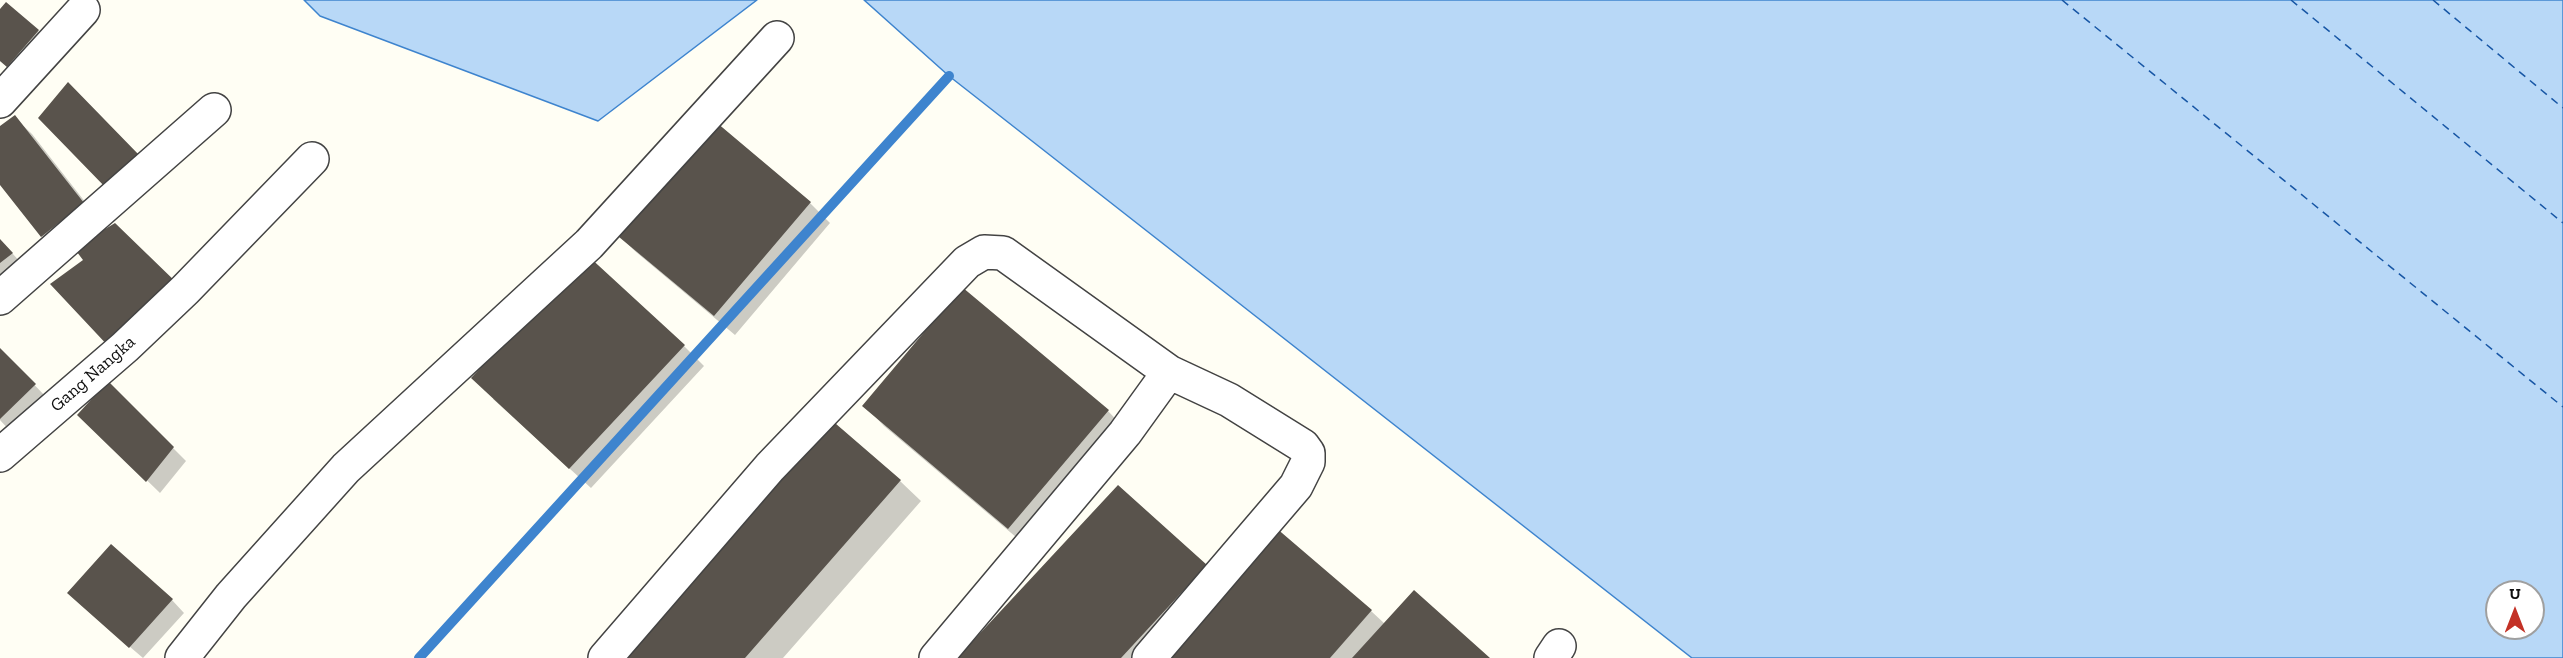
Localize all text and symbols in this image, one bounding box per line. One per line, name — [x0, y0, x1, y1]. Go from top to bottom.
street label: Gang Nangka — [46, 331, 140, 417]
north arrow — [2485, 580, 2545, 640]
text: U — [2509, 584, 2521, 603]

